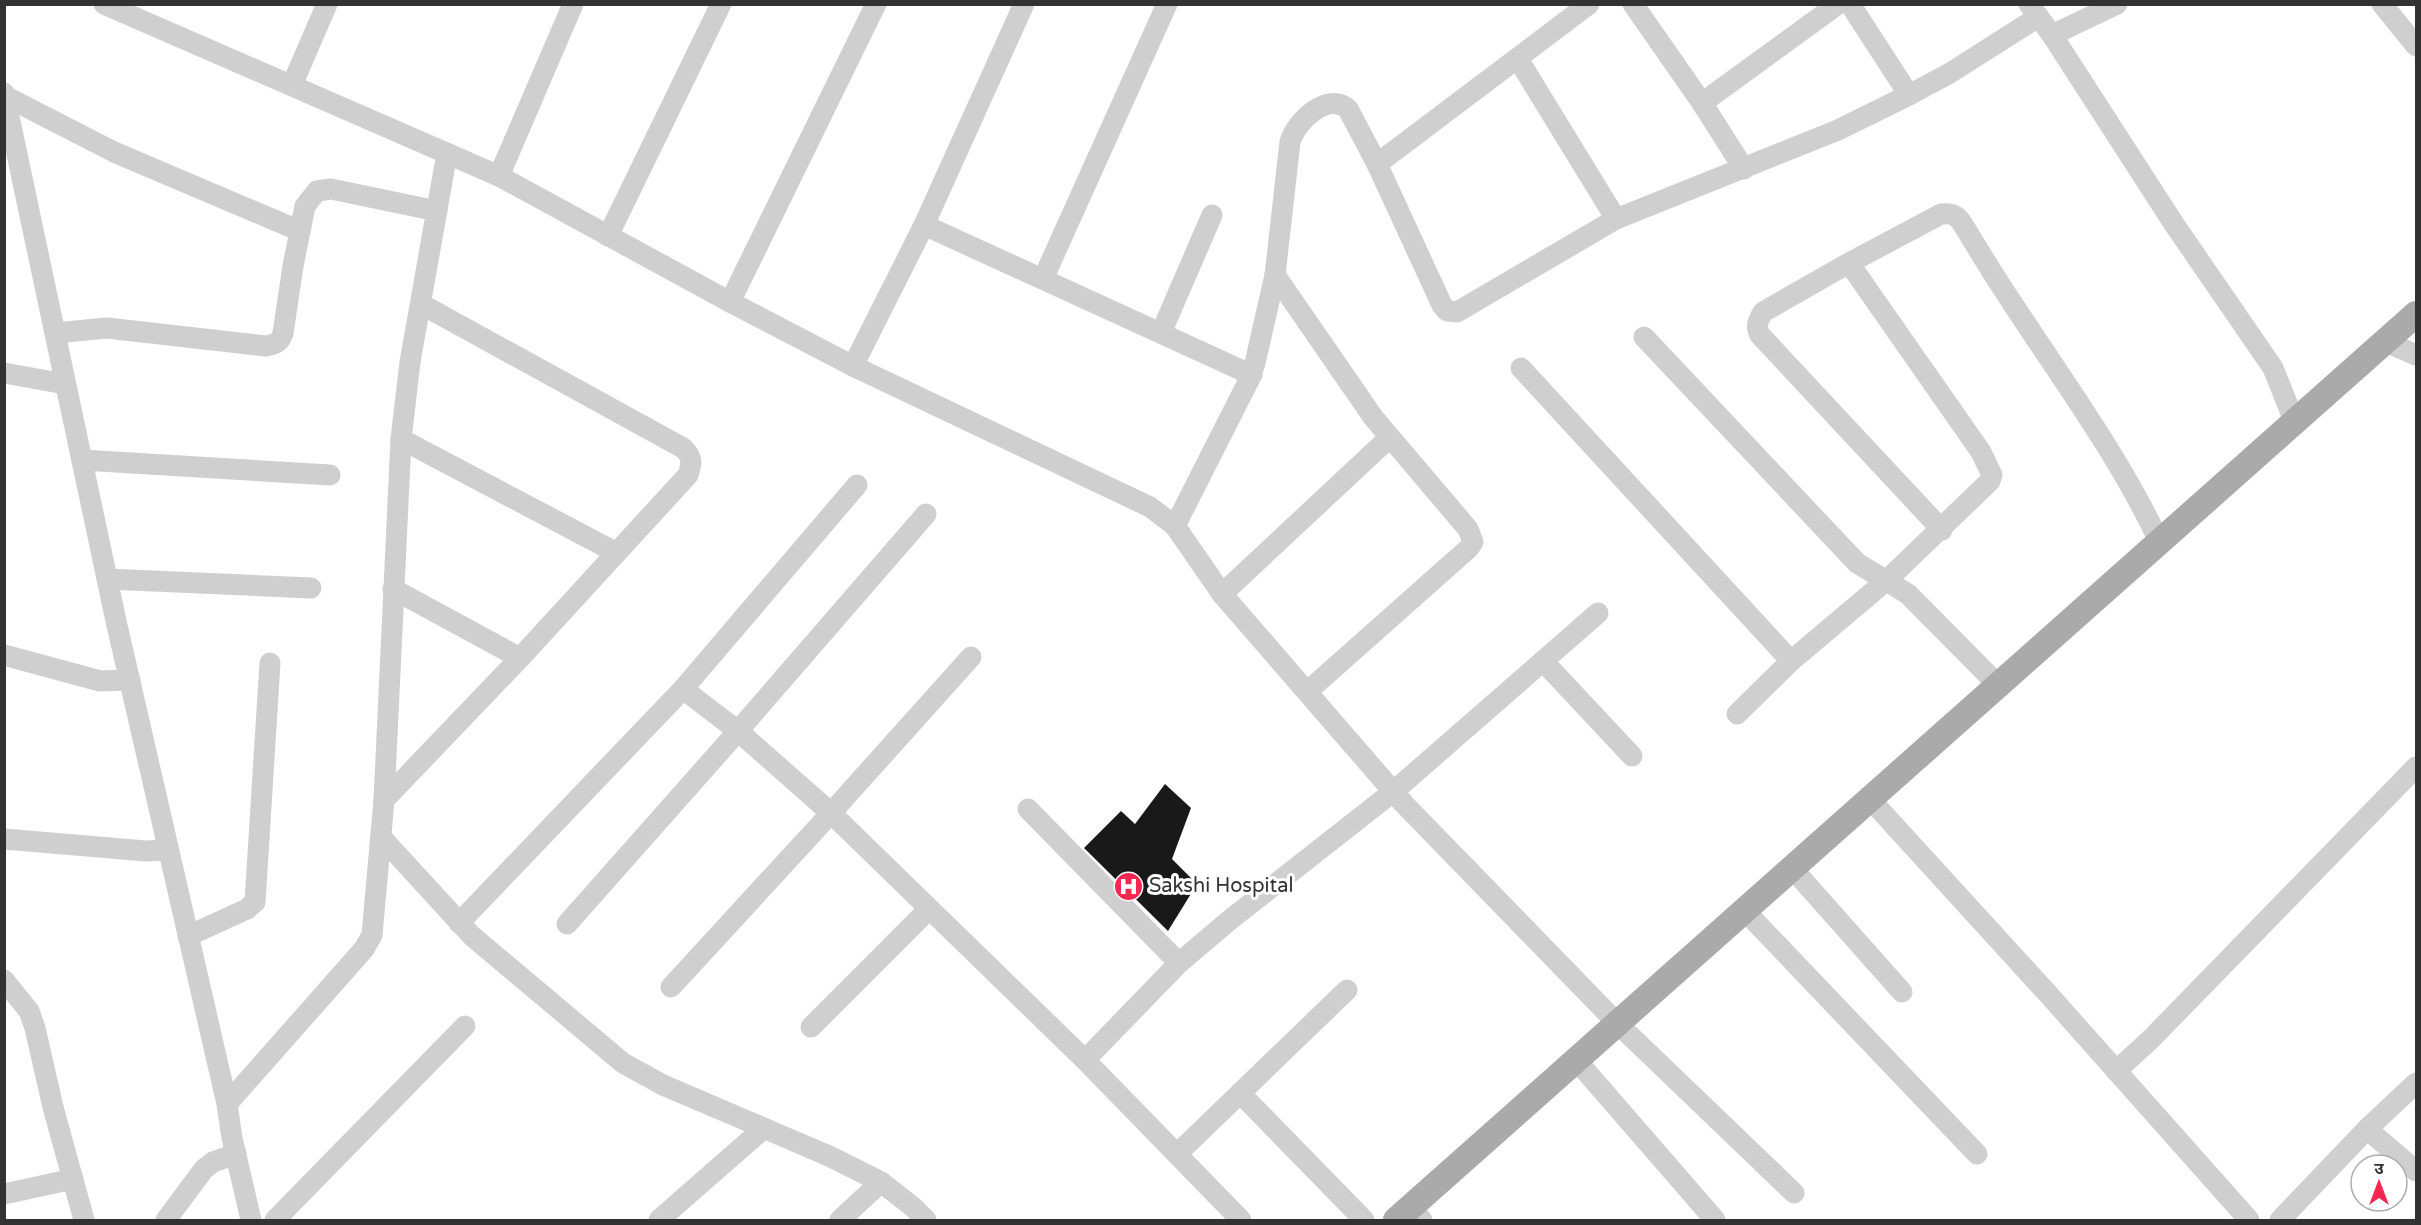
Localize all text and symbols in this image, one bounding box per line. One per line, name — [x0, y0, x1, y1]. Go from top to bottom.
hospital icon: Sakshi Hospital — [1112, 870, 1144, 902]
place label: Sakshi Hospital — [1149, 874, 1293, 898]
north arrow — [2349, 1153, 2409, 1213]
text: उ — [2374, 1159, 2384, 1179]

